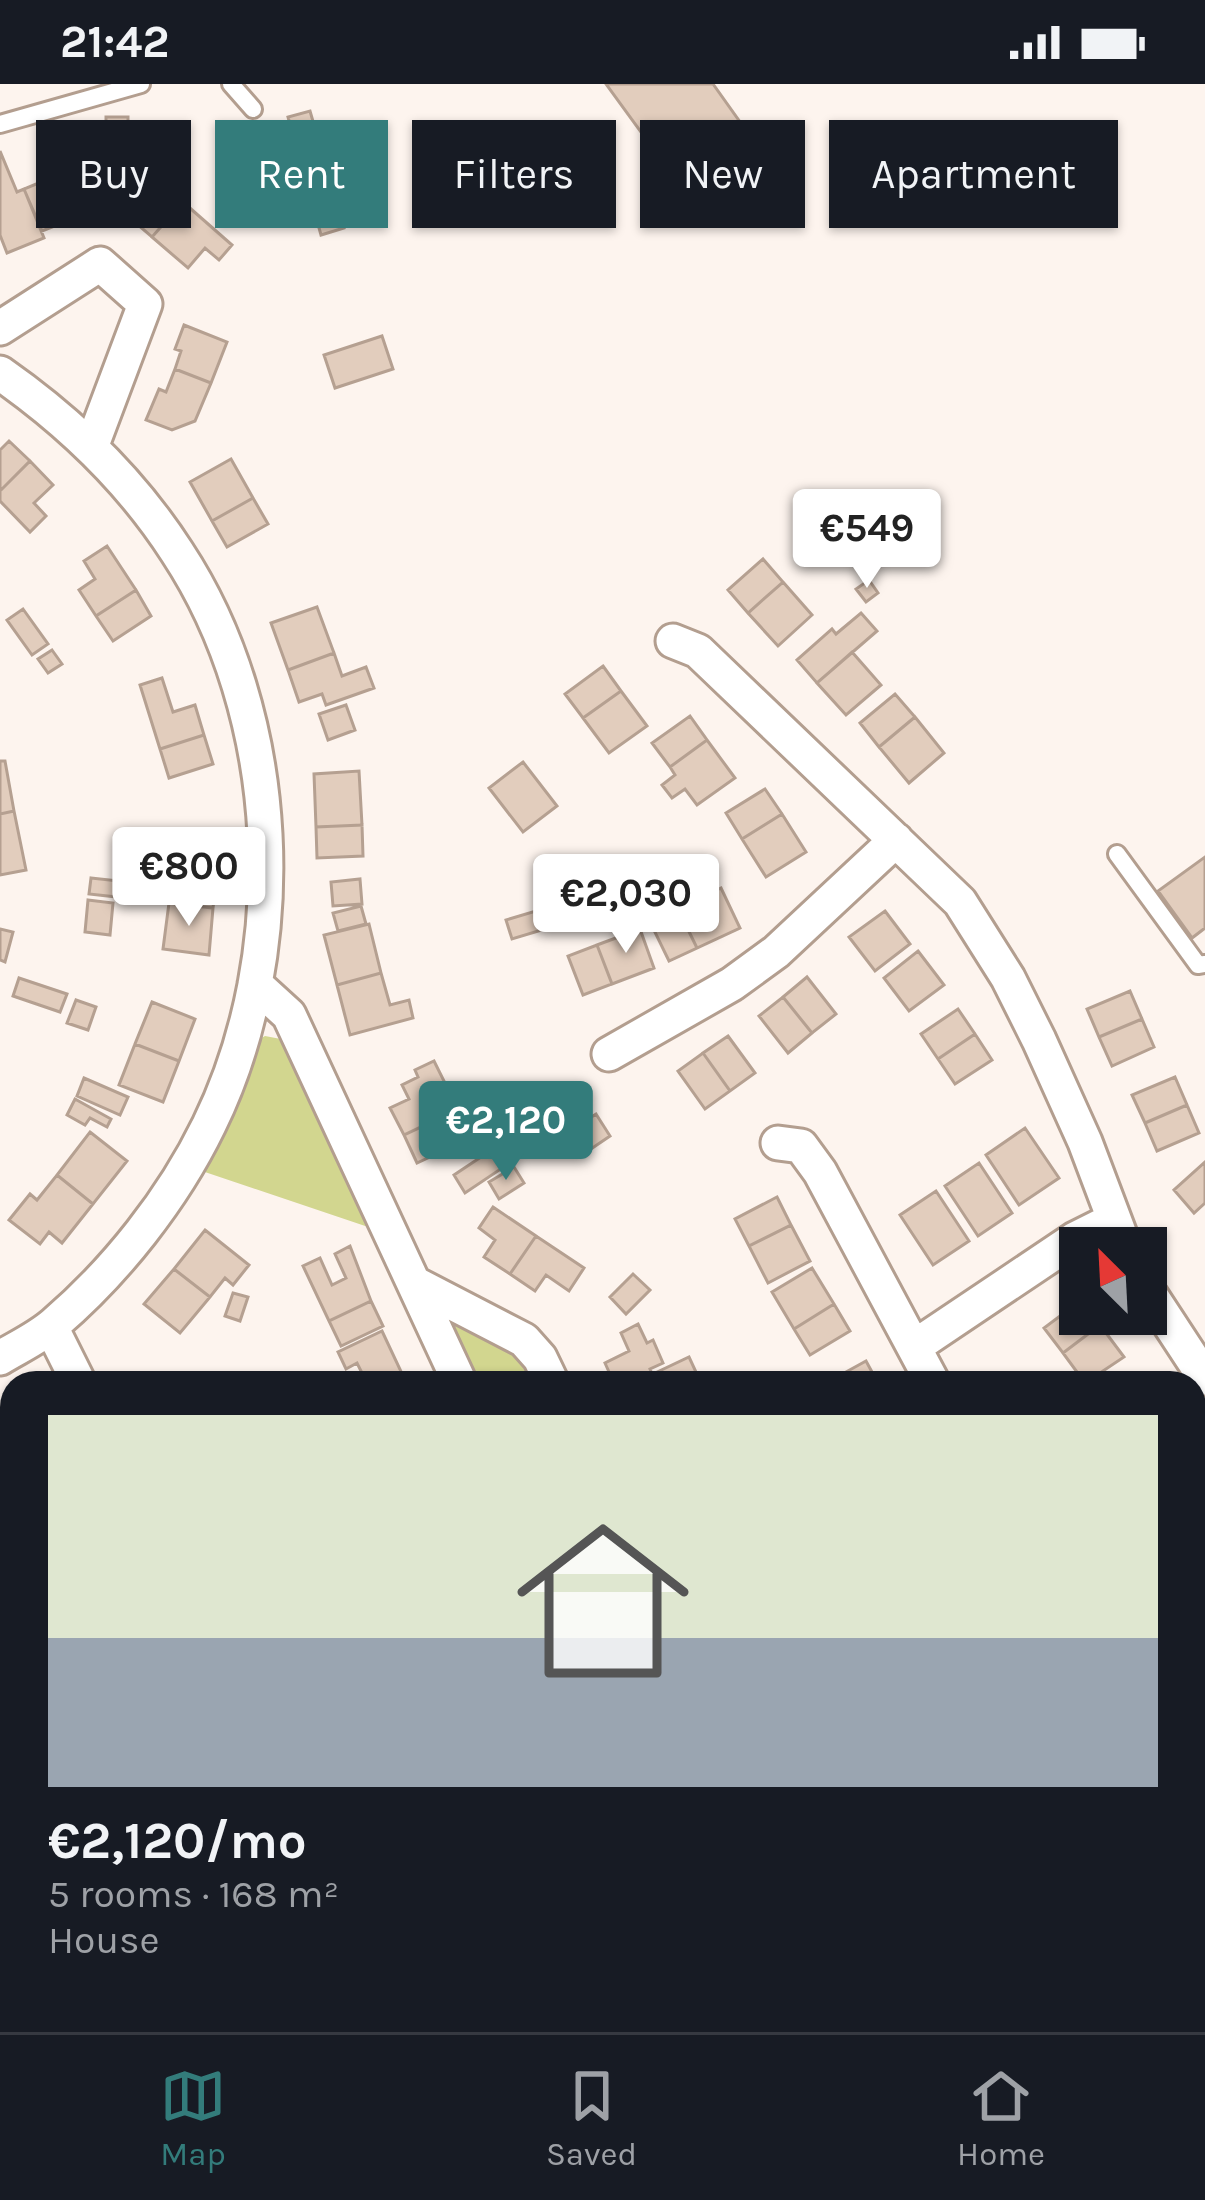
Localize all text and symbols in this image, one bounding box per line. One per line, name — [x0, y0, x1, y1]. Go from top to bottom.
text: 21:42 — [60, 16, 169, 68]
chip: Buy — [36, 120, 191, 228]
chip: Rent — [215, 120, 388, 228]
chip: Filters — [412, 120, 616, 228]
chip: New — [640, 120, 805, 228]
chip: Apartment — [829, 120, 1118, 228]
pin: €549 — [796, 489, 938, 591]
text: €549 — [820, 505, 914, 551]
pin: €800 — [118, 827, 260, 929]
text: €800 — [139, 843, 239, 889]
pin: €2,030 — [528, 854, 724, 956]
text: €2,030 — [560, 870, 692, 916]
pin: €2,120 — [408, 1081, 604, 1183]
text: €2,120 — [446, 1097, 566, 1143]
north arrow — [1059, 1227, 1167, 1335]
map controls — [1059, 1227, 1167, 1335]
icon: home — [495, 1493, 711, 1709]
text: €2,120/mo — [48, 1811, 307, 1871]
text: 5 rooms · 168 m² — [48, 1871, 339, 1917]
text: House — [48, 1917, 160, 1963]
tab: Map — [160, 2063, 226, 2173]
tab: Saved — [546, 2063, 637, 2173]
tab: Home — [957, 2063, 1045, 2173]

